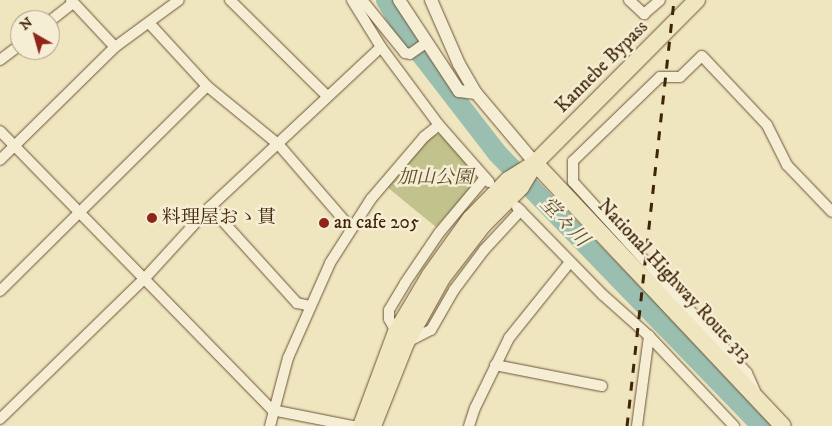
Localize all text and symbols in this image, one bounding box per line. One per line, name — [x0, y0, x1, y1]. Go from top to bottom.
north arrow — [10, 10, 60, 60]
text: N — [16, 13, 36, 35]
street label: Kannebe Bypass — [551, 16, 653, 118]
park label: 加山公園 — [397, 167, 473, 189]
water label: 堂々川 — [535, 192, 593, 252]
street label: National Highway Route 313 — [593, 195, 755, 367]
place label: 料理屋おゝ貫 — [162, 207, 276, 229]
marker: 料理屋おゝ貫 — [146, 212, 158, 224]
place label: an cafe 205 — [334, 212, 419, 234]
marker: an cafe 205 — [318, 217, 330, 229]

